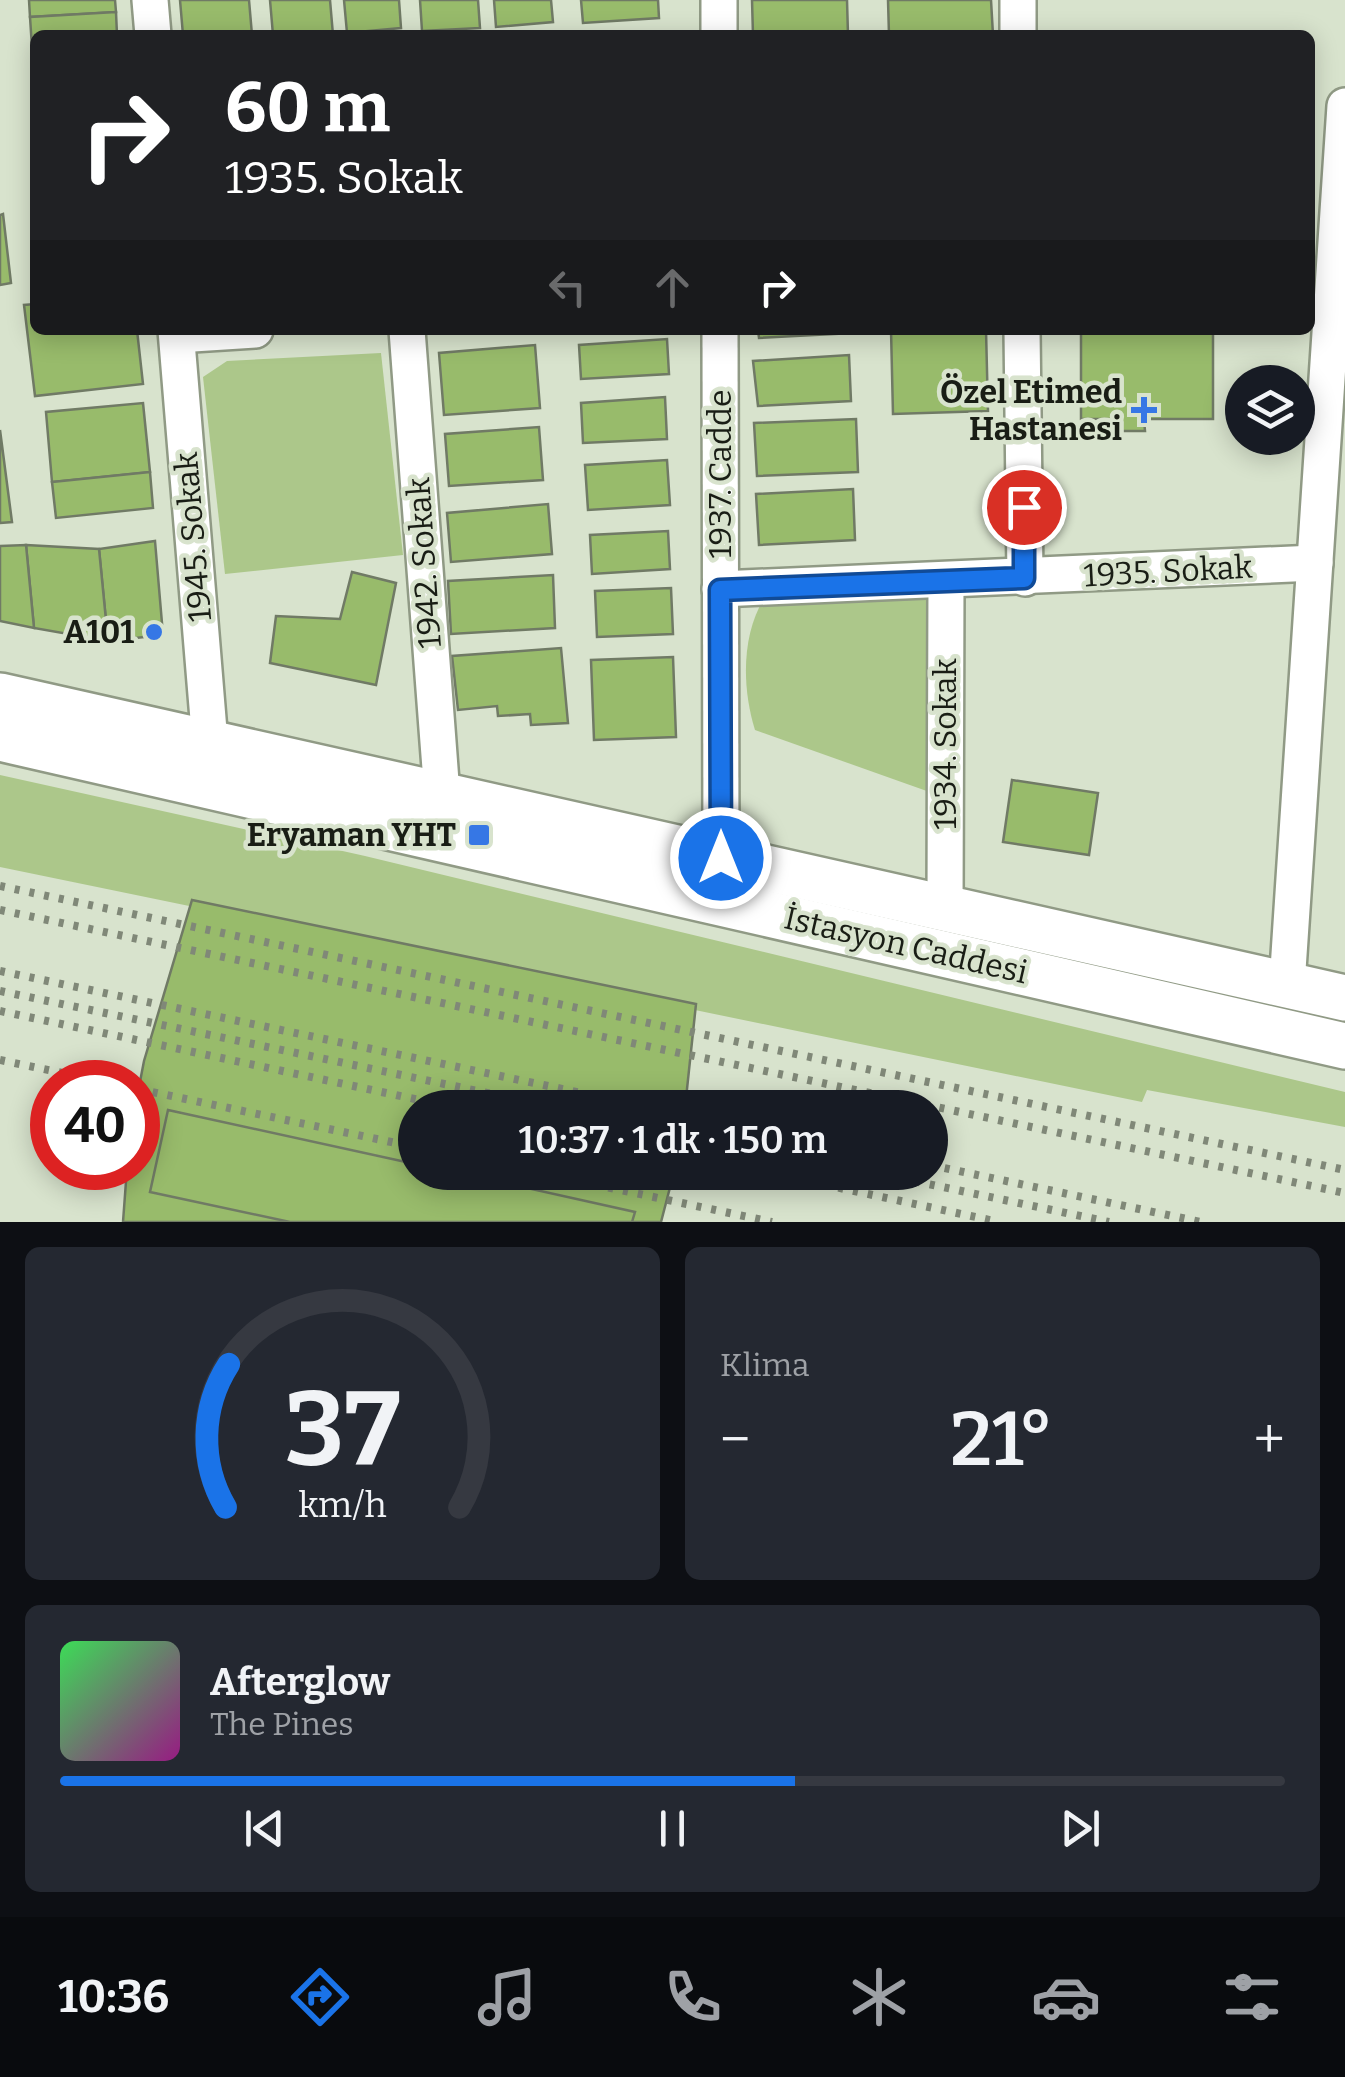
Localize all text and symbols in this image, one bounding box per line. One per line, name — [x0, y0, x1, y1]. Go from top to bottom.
text: 60 m — [225, 66, 390, 150]
icon: right — [60, 70, 190, 200]
text: 1935. Sokak — [225, 151, 463, 205]
icon: left — [540, 260, 595, 315]
icon: ahead — [645, 260, 700, 315]
icon: right — [750, 260, 805, 315]
map controls — [1225, 365, 1315, 455]
button: layers — [1225, 365, 1315, 455]
place label: Özel Etimed Hastanesi — [940, 373, 1122, 448]
street label: 1937. Cadde — [701, 390, 739, 558]
marker: Özel Etimed Hastanesi — [1131, 397, 1157, 423]
street label: 1945. Sokak — [167, 451, 219, 623]
pin — [982, 465, 1067, 550]
street label: 1942. Sokak — [399, 476, 449, 650]
icon: arrive — [997, 480, 1052, 535]
street label: 1935. Sokak — [1083, 548, 1253, 594]
place label: A101 — [63, 613, 134, 651]
marker: A101 — [143, 621, 165, 643]
street label: 1934. Sokak — [926, 658, 964, 830]
position arrow — [669, 806, 773, 910]
place label: Eryaman YHT — [247, 816, 456, 854]
marker: Eryaman YHT — [466, 822, 492, 848]
street label: İstasyon Caddesi — [781, 899, 1031, 991]
speed limit sign: 40 — [30, 1060, 160, 1190]
text: 10:37 · 1 dk · 150 m — [519, 1117, 827, 1163]
text: Klima — [720, 1346, 809, 1384]
text: 37 — [285, 1368, 400, 1493]
text: 21° — [950, 1395, 1054, 1485]
text: − — [720, 1407, 750, 1473]
text: + — [1254, 1407, 1285, 1473]
text: km/h — [298, 1484, 387, 1526]
text: Afterglow — [210, 1659, 390, 1705]
text: The Pines — [210, 1705, 354, 1743]
icon: previous — [237, 1801, 292, 1856]
icon: pause — [645, 1801, 700, 1856]
icon: next — [1053, 1801, 1108, 1856]
icon: directions — [285, 1962, 355, 2032]
icon: music — [472, 1962, 542, 2032]
icon: phone — [658, 1962, 728, 2032]
icon: climate — [844, 1962, 914, 2032]
icon: car — [1031, 1962, 1101, 2032]
icon: filters — [1217, 1962, 1287, 2032]
text: 10:36 — [58, 1970, 169, 2024]

